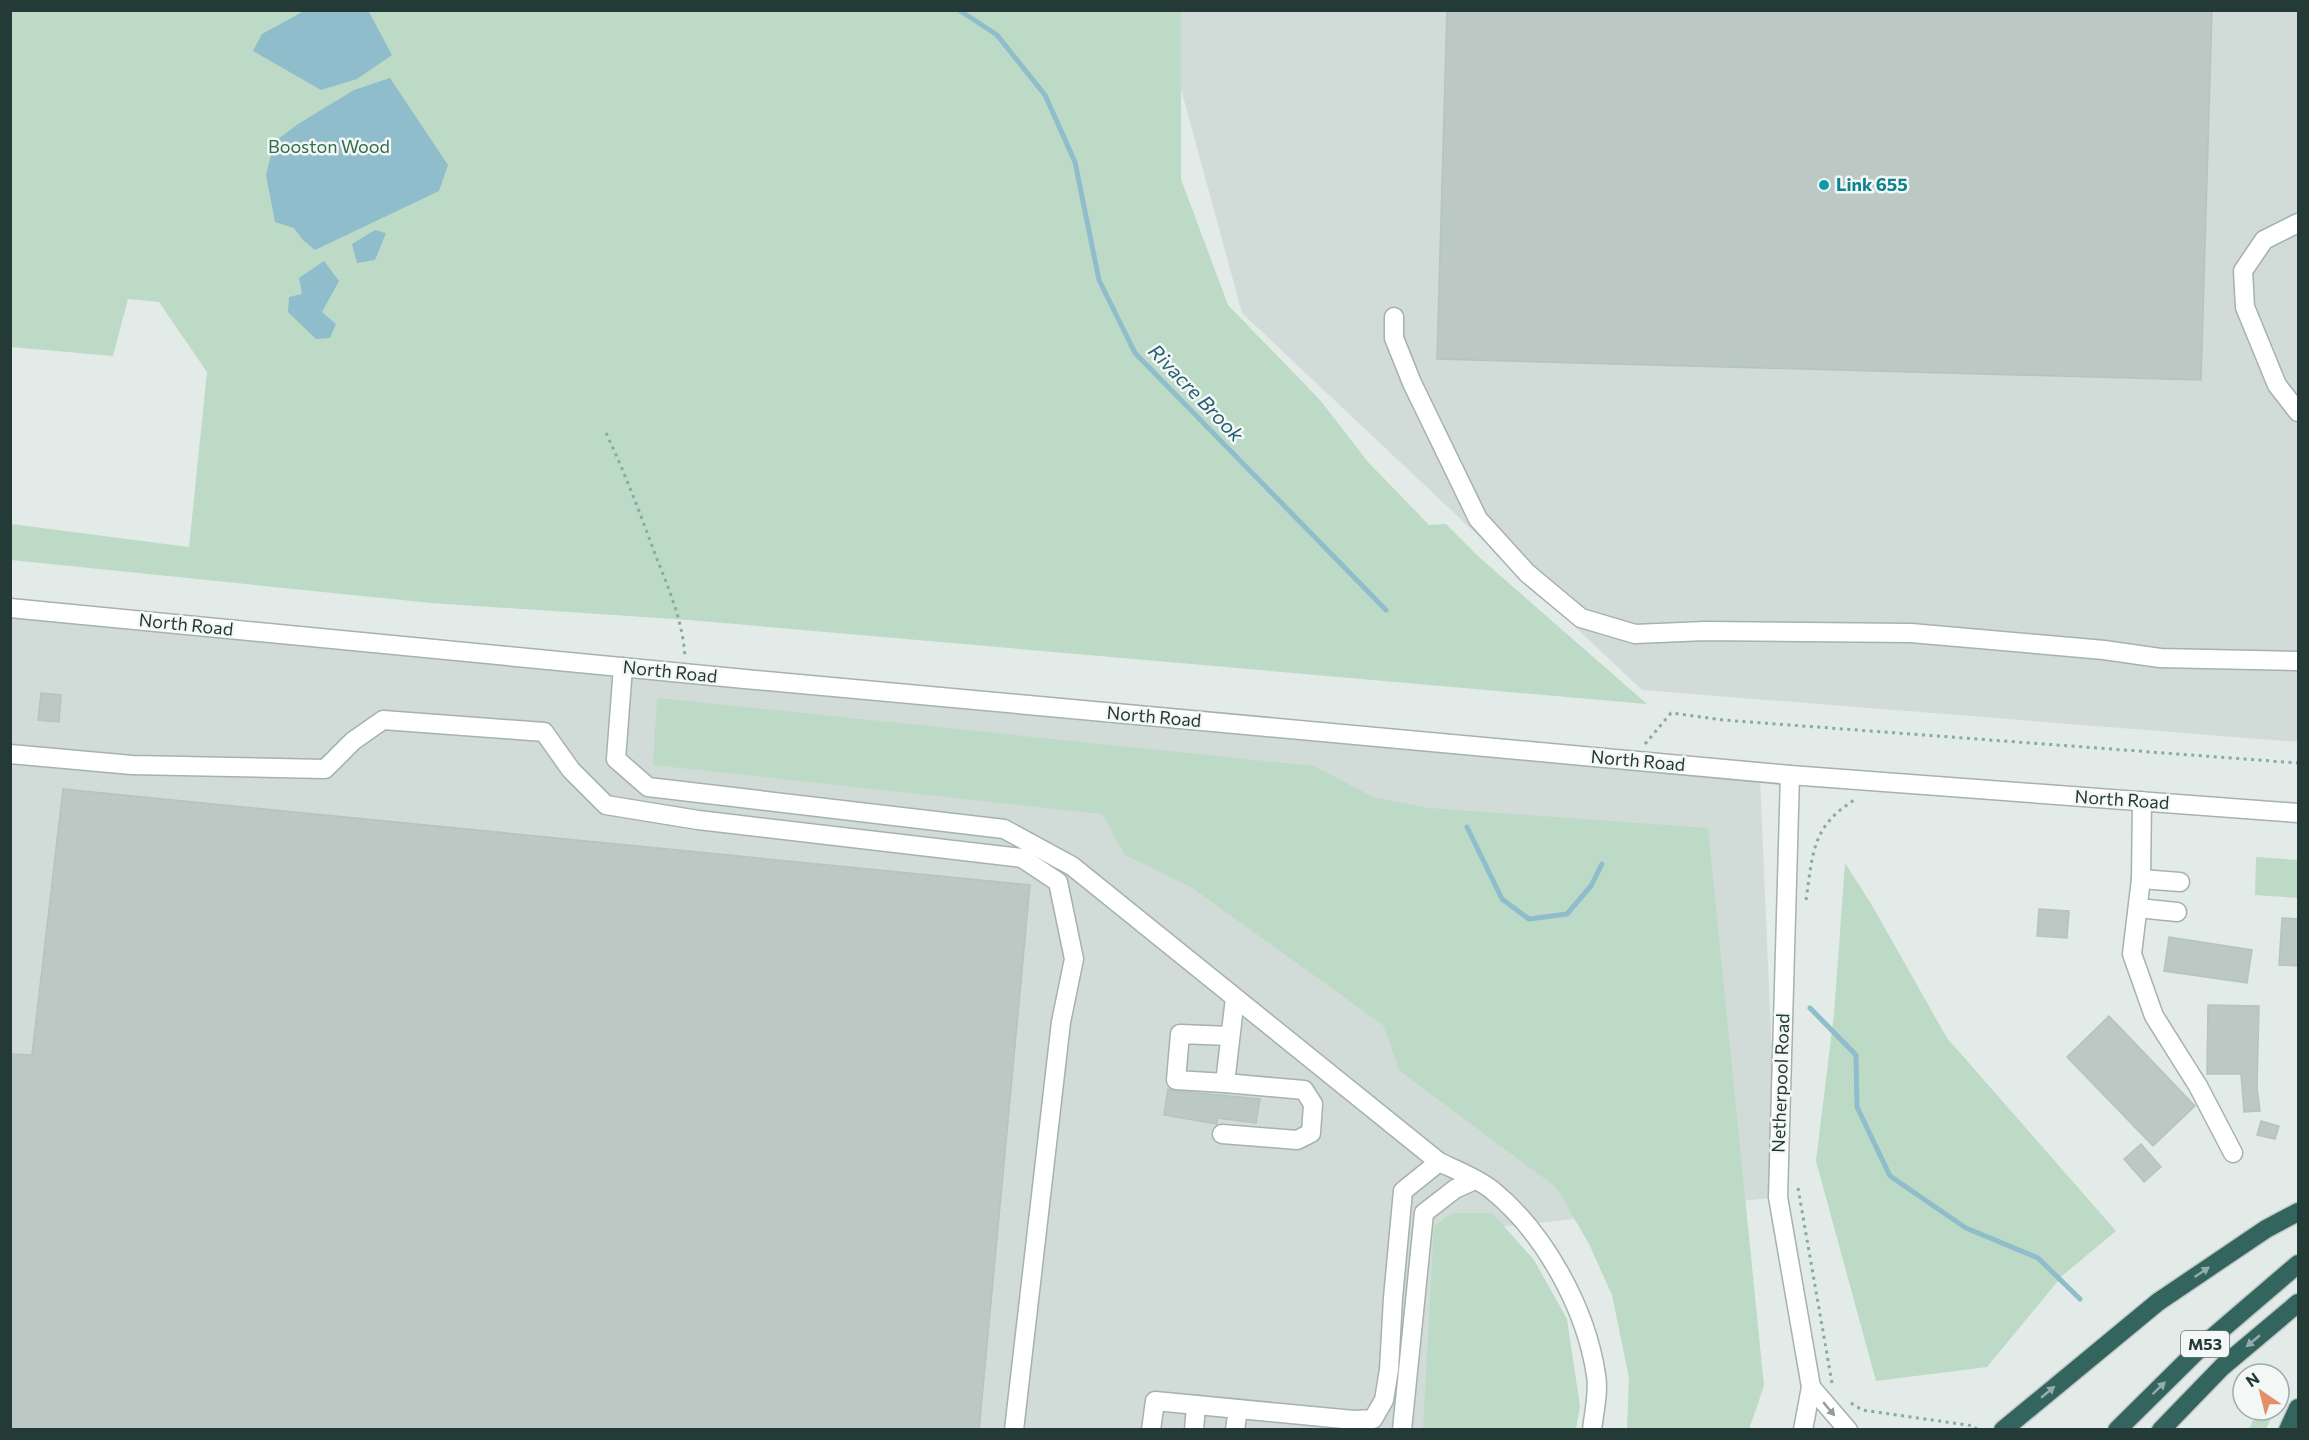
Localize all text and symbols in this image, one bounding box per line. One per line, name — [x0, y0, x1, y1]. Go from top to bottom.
park label: Booston Wood — [268, 135, 390, 157]
place label: Link 655 — [1836, 173, 1908, 195]
marker: Link 655 — [1817, 178, 1831, 192]
water label: Rivacre Brook — [1144, 339, 1250, 447]
street label: North Road — [138, 608, 234, 640]
street label: North Road — [622, 655, 718, 687]
street label: North Road — [1106, 701, 1202, 731]
street label: North Road — [1590, 745, 1686, 775]
street label: North Road — [2074, 785, 2170, 813]
street label: Netherpool Road — [1767, 1013, 1793, 1153]
one-way arrow — [2194, 1267, 2210, 1278]
road number: M53 — [2181, 1331, 2229, 1357]
one-way arrow — [2246, 1334, 2261, 1346]
north arrow — [2231, 1362, 2291, 1422]
text: N — [2242, 1368, 2262, 1391]
one-way arrow — [2151, 1382, 2165, 1396]
one-way arrow — [2040, 1386, 2056, 1399]
one-way arrow — [1823, 1401, 1836, 1417]

